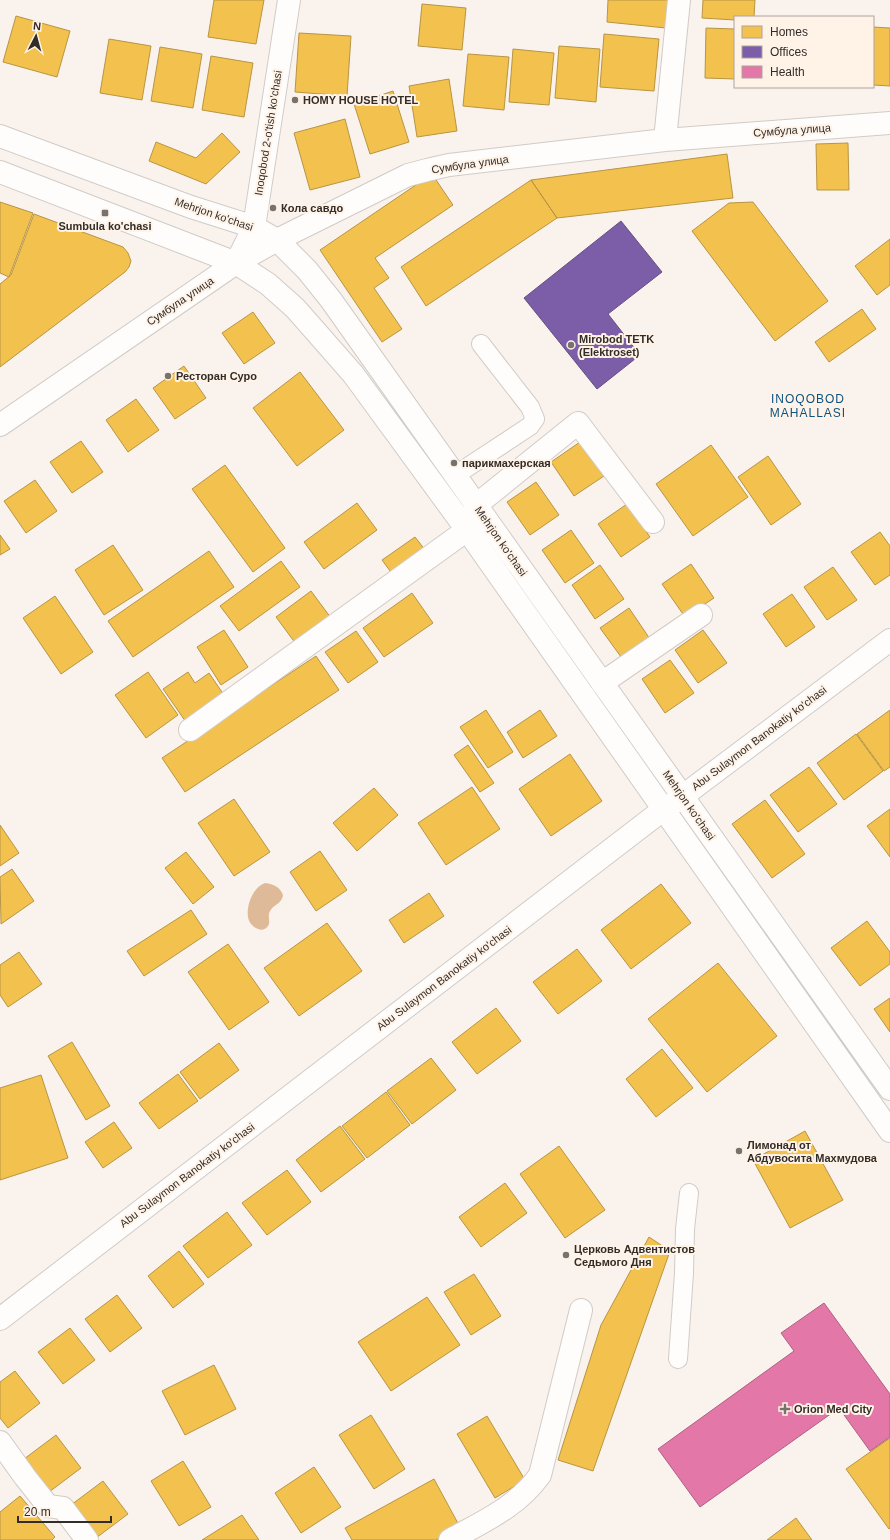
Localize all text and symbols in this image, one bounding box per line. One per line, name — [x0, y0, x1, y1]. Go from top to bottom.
north arrow — [16, 16, 56, 56]
legend — [734, 16, 874, 88]
text: N — [32, 20, 42, 32]
text: Homes — [770, 25, 808, 39]
text: Offices — [770, 45, 807, 59]
text: Health — [770, 65, 805, 79]
street label: Inoqobod 2-o'tish ko'chasi — [252, 70, 284, 196]
place label: HOMY HOUSE HOTEL — [303, 94, 419, 106]
marker: HOMY HOUSE HOTEL — [290, 95, 300, 105]
street label: Сумбула улица — [753, 121, 832, 139]
street label: Сумбула улица — [431, 153, 510, 175]
street label: Mehrjon ko'chasi — [173, 195, 255, 233]
place label: Кола савдо — [281, 202, 343, 214]
marker: Кола савдо — [268, 203, 278, 213]
marker: Sumbula ko'chasi — [100, 208, 110, 218]
place label: Sumbula ko'chasi — [58, 220, 152, 232]
street label: Сумбула улица — [144, 274, 216, 328]
place label: Mirobod TETK (Elektroset) — [579, 333, 654, 358]
marker: Mirobod TETK (Elektroset) — [566, 340, 576, 350]
place label: Ресторан Суро — [176, 370, 257, 382]
marker: Ресторан Суро — [163, 371, 173, 381]
district label: INOQOBOD MAHALLASI — [770, 392, 846, 420]
place label: парикмахерская — [462, 457, 551, 469]
marker: парикмахерская — [449, 458, 459, 468]
street label: Mehrjon ko'chasi — [473, 504, 529, 578]
street label: Abu Sulaymon Banokatiy ko'chasi — [689, 683, 829, 793]
street label: Mehrjon ko'chasi — [661, 768, 717, 842]
street label: Abu Sulaymon Banokatiy ko'chasi — [374, 923, 514, 1033]
street label: Abu Sulaymon Banokatiy ko'chasi — [117, 1120, 257, 1230]
place label: Лимонад от Абдувосита Махмудова — [747, 1139, 878, 1164]
marker: Лимонад от Абдувосита Махмудова — [734, 1146, 744, 1156]
place label: Церковь Адвентистов Седьмого Дня — [574, 1243, 695, 1268]
marker: Церковь Адвентистов Седьмого Дня — [561, 1250, 571, 1260]
marker: Orion Med City — [779, 1403, 791, 1415]
place label: Orion Med City — [794, 1403, 873, 1415]
scale bar — [18, 1498, 111, 1524]
text: 20 m — [24, 1505, 51, 1519]

